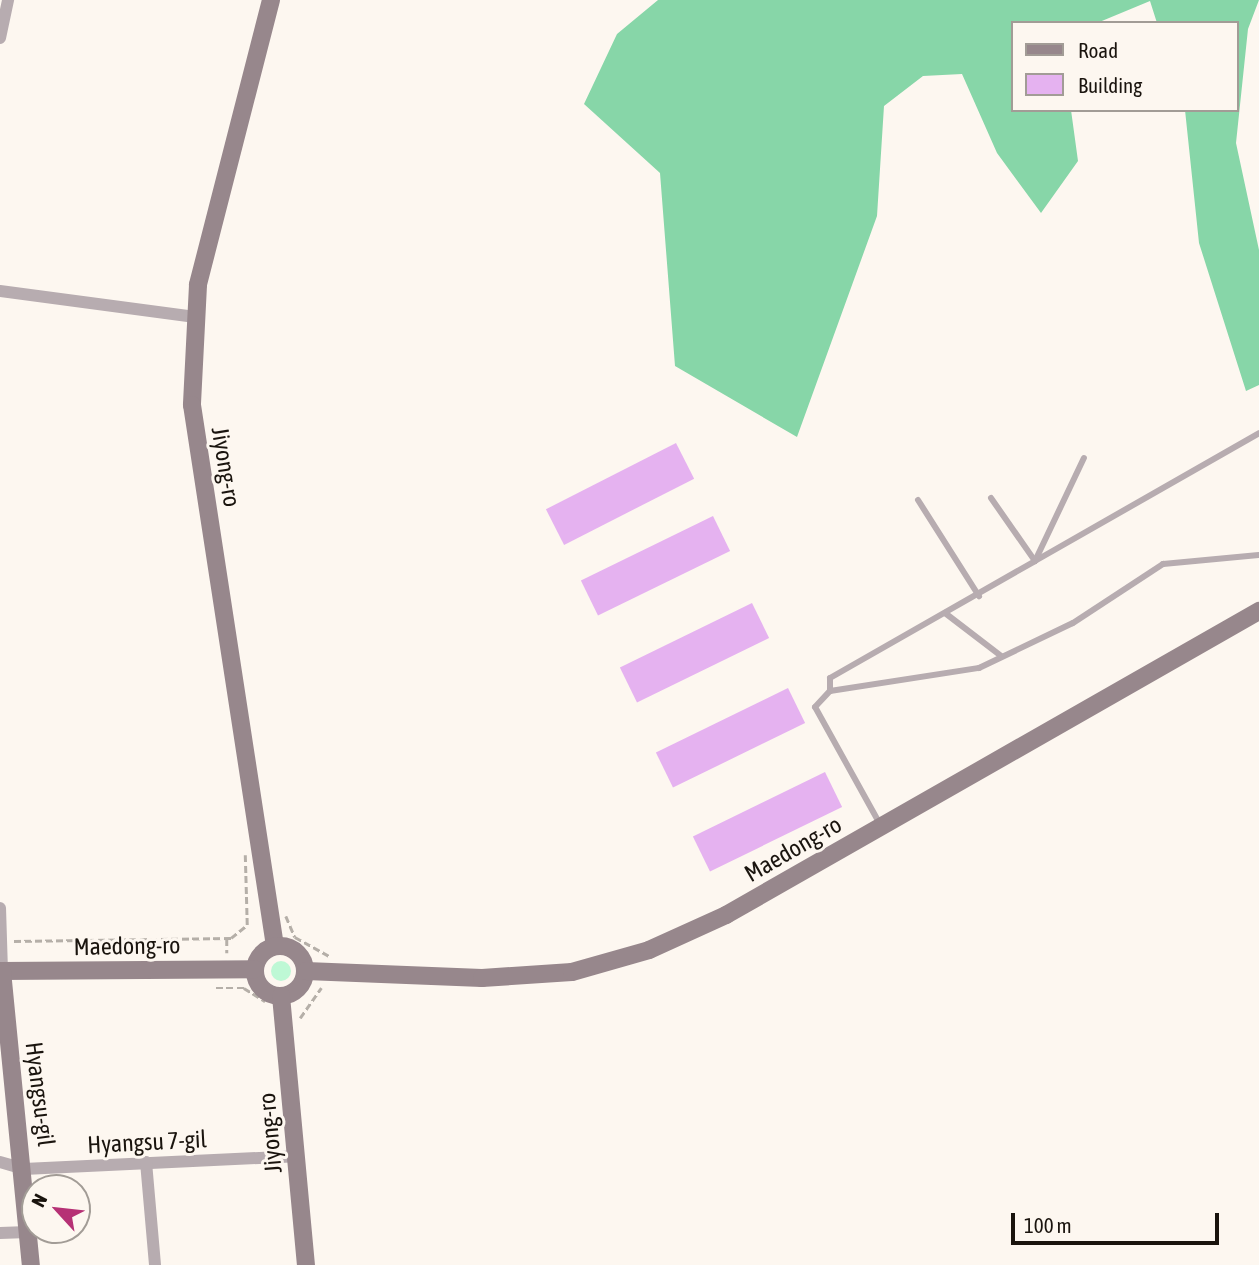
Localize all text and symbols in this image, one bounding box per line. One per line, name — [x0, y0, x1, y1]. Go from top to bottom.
legend — [1010, 21, 1238, 112]
text: Road — [1078, 38, 1118, 62]
text: Building — [1078, 73, 1142, 97]
street label: Jiyong-ro — [205, 425, 247, 509]
street label: Maedong-ro — [739, 810, 847, 888]
street label: Maedong-ro — [73, 931, 181, 961]
street label: Hyangsu-gil — [19, 1040, 61, 1148]
street label: Jiyong-ro — [252, 1092, 288, 1174]
street label: Hyangsu 7-gil — [87, 1124, 207, 1160]
north arrow — [21, 1174, 91, 1244]
text: N — [27, 1190, 51, 1210]
scale bar — [1014, 1198, 1222, 1242]
text: 100 m — [1024, 1213, 1072, 1237]

